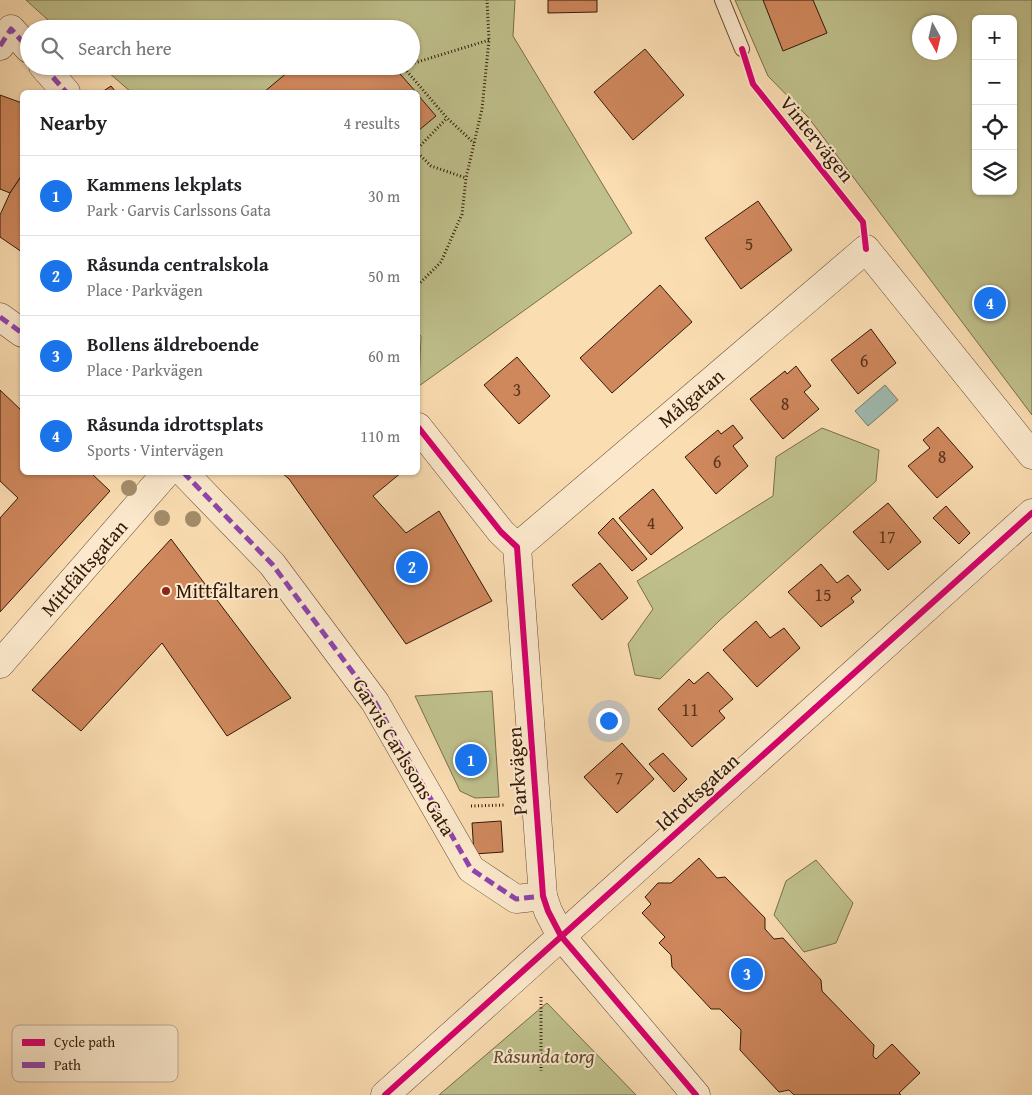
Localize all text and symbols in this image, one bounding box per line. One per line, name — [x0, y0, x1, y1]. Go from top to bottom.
north arrow — [912, 15, 957, 60]
map controls — [972, 15, 1017, 195]
button: + — [972, 15, 1017, 60]
search box — [20, 20, 420, 75]
icon: search — [38, 34, 66, 62]
text: Search here — [78, 34, 172, 62]
button: − — [972, 60, 1017, 105]
street label: Vintervägen — [773, 89, 862, 188]
button: locate — [972, 105, 1017, 150]
text: Nearby — [40, 107, 107, 138]
text: 4 results — [343, 111, 400, 135]
button: layers — [972, 150, 1017, 195]
text: Kammens lekplats — [87, 170, 242, 198]
text: 1 — [52, 184, 60, 208]
text: 30 m — [368, 184, 400, 208]
text: Park · Garvis Carlssons Gata — [87, 198, 271, 222]
house number: 5 — [745, 230, 753, 257]
text: Råsunda centralskola — [87, 250, 269, 278]
text: 2 — [52, 264, 60, 288]
text: 50 m — [368, 264, 400, 288]
text: Place · Parkvägen — [87, 278, 203, 302]
pin: 4 — [974, 284, 1006, 322]
text: Bollens äldreboende — [87, 330, 259, 358]
text: 3 — [52, 344, 60, 368]
text: 60 m — [368, 344, 400, 368]
house number: 6 — [860, 347, 868, 374]
text: Place · Parkvägen — [87, 358, 203, 382]
street label: Målgatan — [651, 361, 730, 434]
house number: 3 — [513, 376, 521, 403]
house number: 8 — [781, 390, 789, 417]
text: Råsunda idrottsplats — [87, 410, 263, 438]
text: 4 — [52, 424, 60, 448]
text: 110 m — [360, 424, 400, 448]
text: Sports · Vintervägen — [87, 438, 224, 462]
house number: 8 — [938, 443, 946, 470]
house number: 6 — [713, 448, 721, 475]
house number: 4 — [647, 509, 655, 536]
street label: Mittfältsgatan — [33, 513, 134, 622]
house number: 17 — [878, 523, 896, 550]
pin: 2 — [396, 548, 428, 586]
place label: Mittfältaren — [176, 576, 279, 605]
house number: 15 — [814, 581, 832, 608]
marker: Mittfältaren — [160, 585, 172, 597]
street label: Garvis Carlssons Gata — [346, 673, 463, 841]
house number: 11 — [681, 696, 699, 723]
your location — [596, 708, 622, 734]
street label: Parkvägen — [499, 726, 534, 816]
pin: 1 — [455, 741, 487, 779]
street label: Idrottsgatan — [648, 746, 745, 837]
house number: 7 — [615, 764, 623, 791]
pin: 3 — [731, 955, 763, 993]
legend — [12, 1025, 178, 1082]
text: Cycle path — [54, 1032, 115, 1052]
park label: Råsunda torg — [492, 1041, 595, 1070]
text: Path — [54, 1055, 81, 1075]

